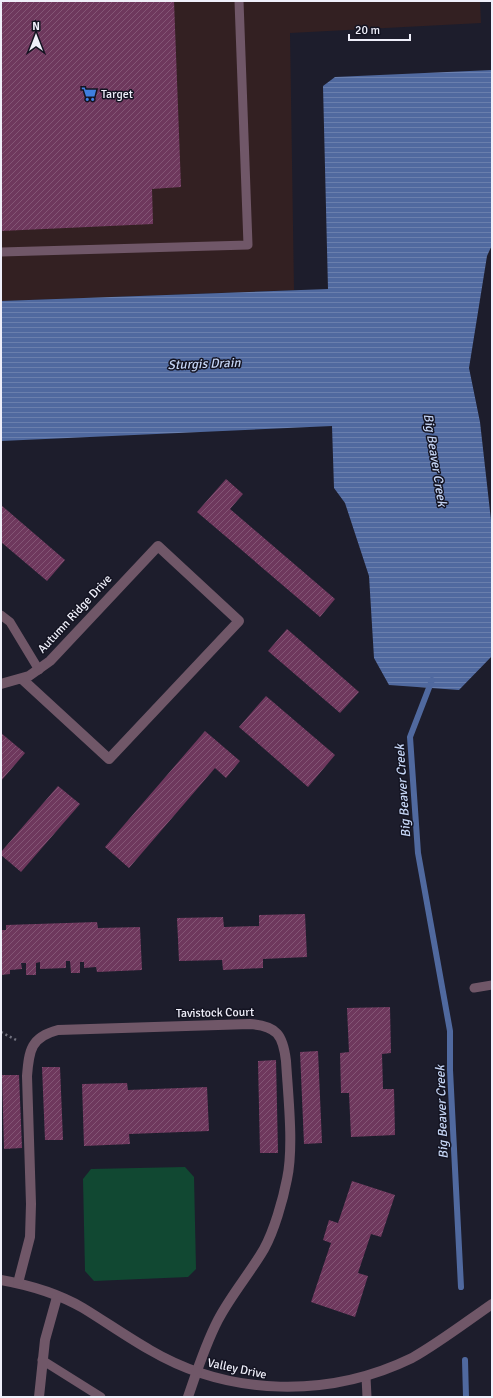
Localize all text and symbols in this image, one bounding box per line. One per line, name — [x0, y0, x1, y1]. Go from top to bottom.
north arrow — [16, 16, 56, 56]
scale bar — [349, 16, 410, 42]
text: N — [32, 20, 40, 33]
text: 20 m — [355, 23, 380, 38]
supermarket icon: Target — [80, 85, 98, 103]
place label: Target — [101, 87, 133, 102]
water label: Sturgis Drain — [167, 355, 242, 373]
water label: Big Beaver Creek — [420, 412, 450, 509]
street label: Autumn Ridge Drive — [35, 572, 115, 656]
water label: Big Beaver Creek — [392, 742, 414, 838]
street label: Tavistock Court — [176, 1005, 254, 1021]
water label: Big Beaver Creek — [432, 1063, 452, 1159]
street label: Valley Drive — [206, 1355, 268, 1383]

